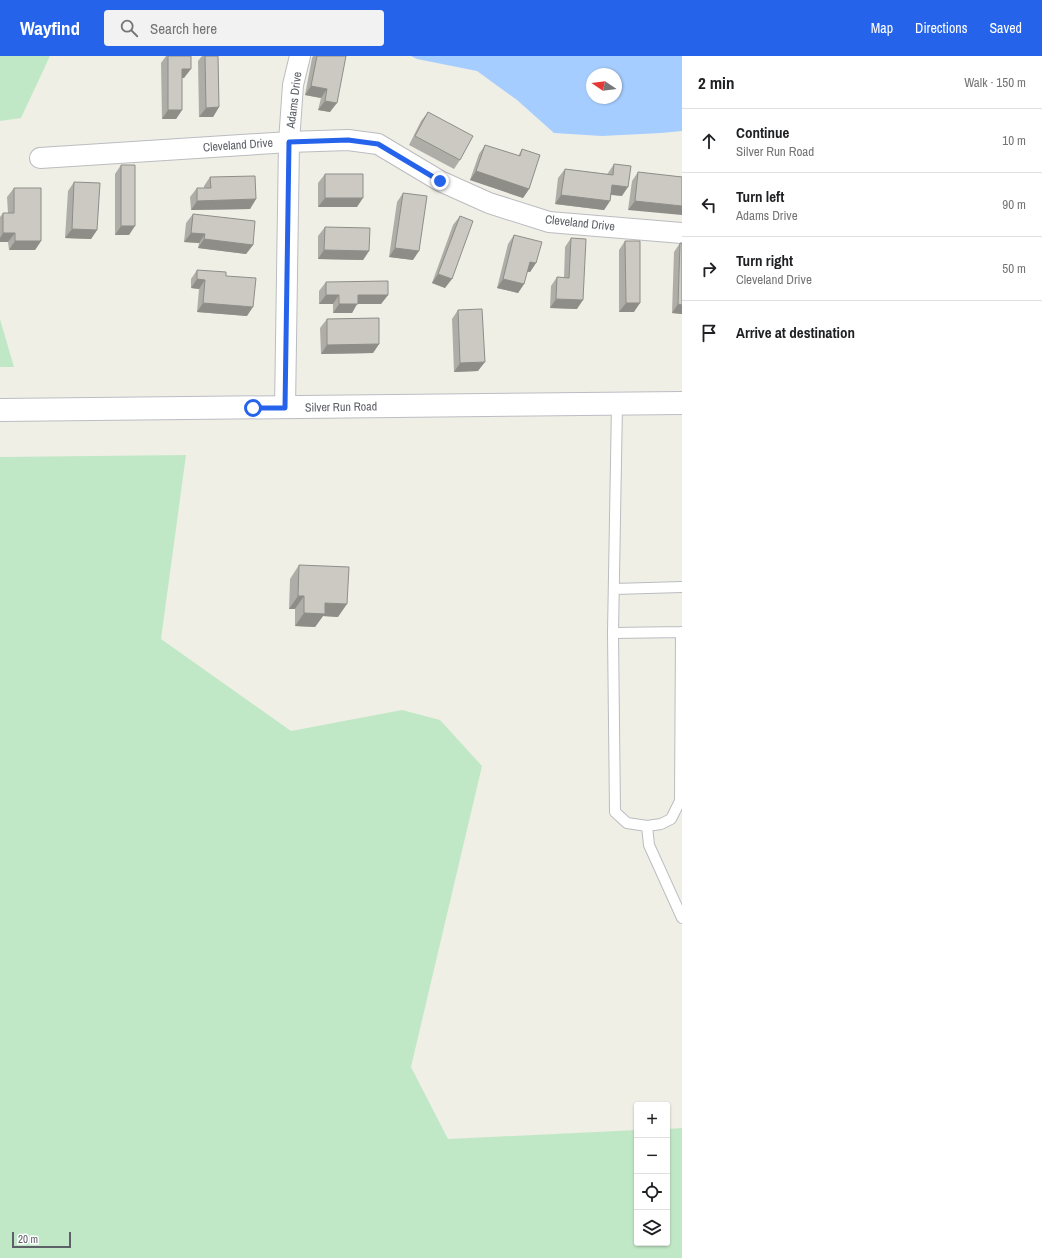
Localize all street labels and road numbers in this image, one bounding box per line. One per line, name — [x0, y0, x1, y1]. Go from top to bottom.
street label: Adams Drive — [282, 71, 305, 130]
street label: Cleveland Drive — [203, 135, 273, 155]
street label: Cleveland Drive — [544, 211, 616, 235]
street label: Silver Run Road — [305, 398, 377, 416]

